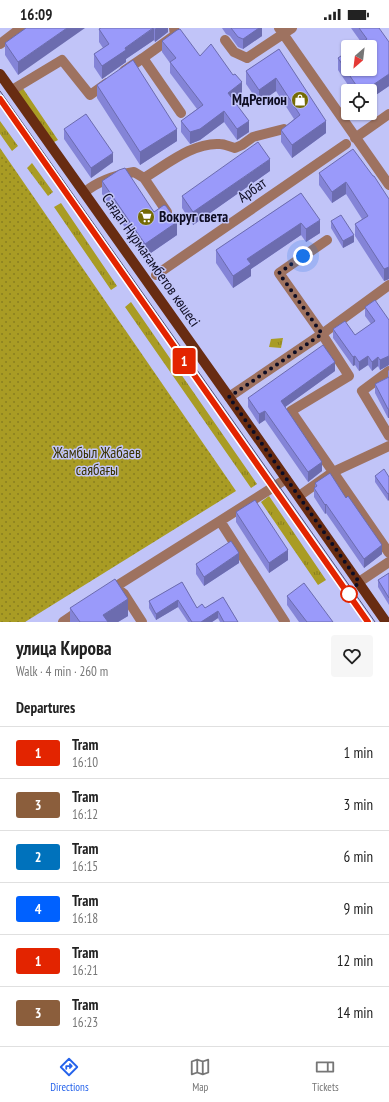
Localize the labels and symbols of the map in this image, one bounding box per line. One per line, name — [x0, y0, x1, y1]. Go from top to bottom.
north arrow — [341, 40, 377, 76]
place label: МдРегион — [232, 90, 287, 109]
shop icon: МдРегион — [290, 90, 310, 110]
street label: Арбат — [234, 173, 270, 206]
street label: Сағдат Нұрмағамбетов көшесі — [98, 189, 205, 330]
supermarket icon: Вокруг света — [136, 207, 156, 227]
place label: Вокруг света — [159, 207, 228, 226]
your location — [293, 246, 313, 266]
line badge: 1 — [171, 348, 197, 374]
park label: Жамбыл Жабаев саябағы — [52, 443, 141, 479]
unlabelled marker — [340, 585, 358, 603]

